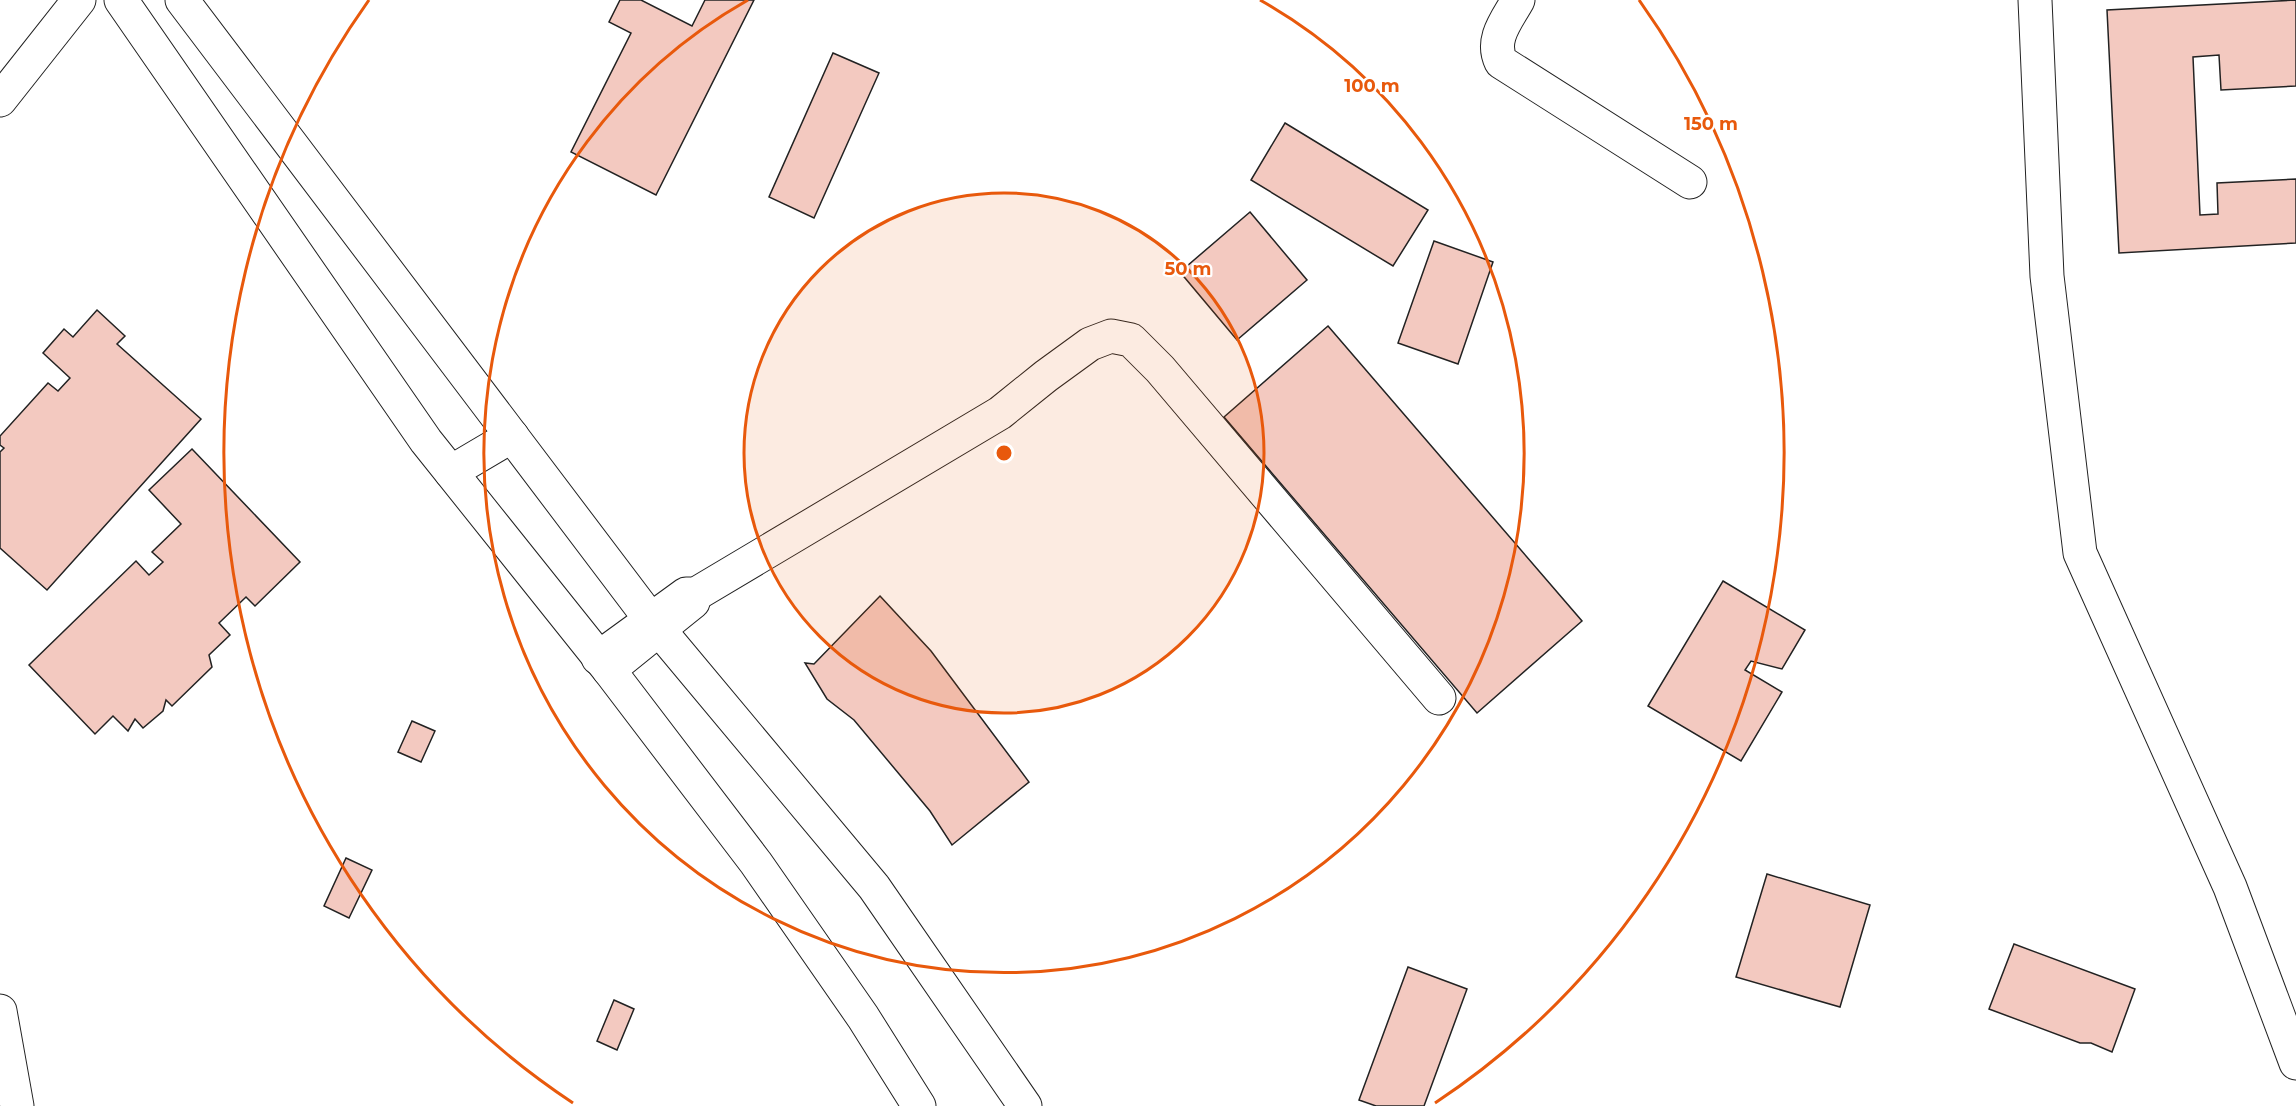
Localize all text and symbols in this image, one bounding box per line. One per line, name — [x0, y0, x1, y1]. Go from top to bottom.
text: 100 m — [1344, 75, 1400, 97]
text: 150 m — [1684, 113, 1738, 135]
text: 50 m — [1165, 258, 1211, 280]
centre of rings — [994, 443, 1014, 463]

